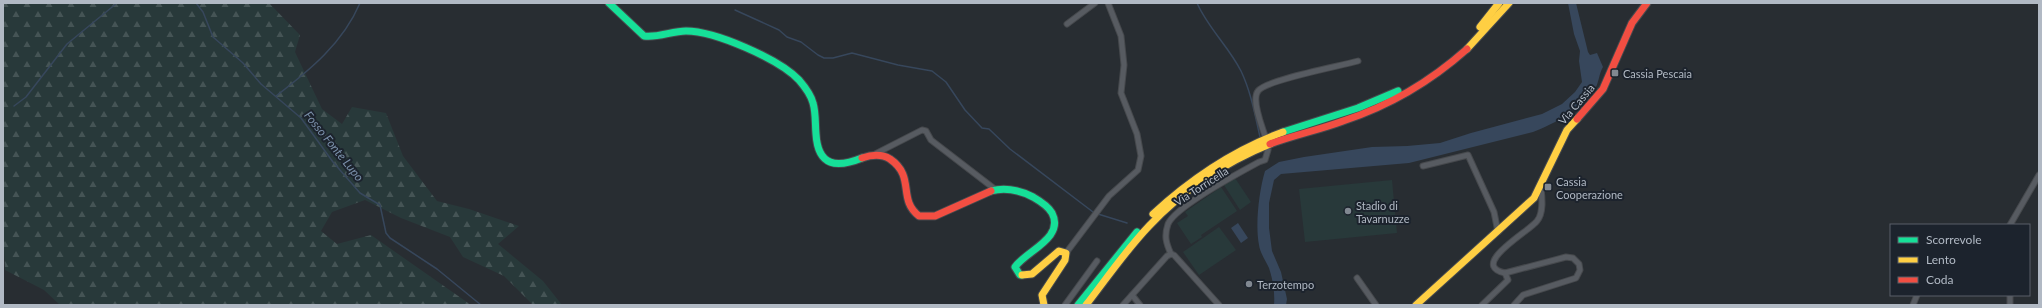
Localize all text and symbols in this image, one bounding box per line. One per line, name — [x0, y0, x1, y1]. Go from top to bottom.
place label: Cassia Pescaia — [1623, 67, 1692, 80]
marker: Cassia Pescaia — [1610, 68, 1620, 78]
street label: Via Cassia — [1555, 81, 1597, 127]
water label: Fosso Fonte Lupo — [301, 108, 367, 184]
street label: Via Torricella — [1172, 164, 1230, 208]
place label: Cassia Cooperazione — [1556, 175, 1623, 201]
marker: Cassia Cooperazione — [1543, 182, 1553, 192]
place label: Stadio di Tavarnuzze — [1356, 199, 1410, 225]
marker: Stadio di Tavarnuzze — [1343, 206, 1353, 216]
legend — [1890, 224, 2030, 296]
text: Scorrevole — [1926, 232, 1982, 247]
text: Lento — [1926, 252, 1956, 267]
text: Coda — [1926, 272, 1953, 287]
place label: Terzotempo — [1257, 278, 1314, 291]
marker: Terzotempo — [1244, 279, 1254, 289]

